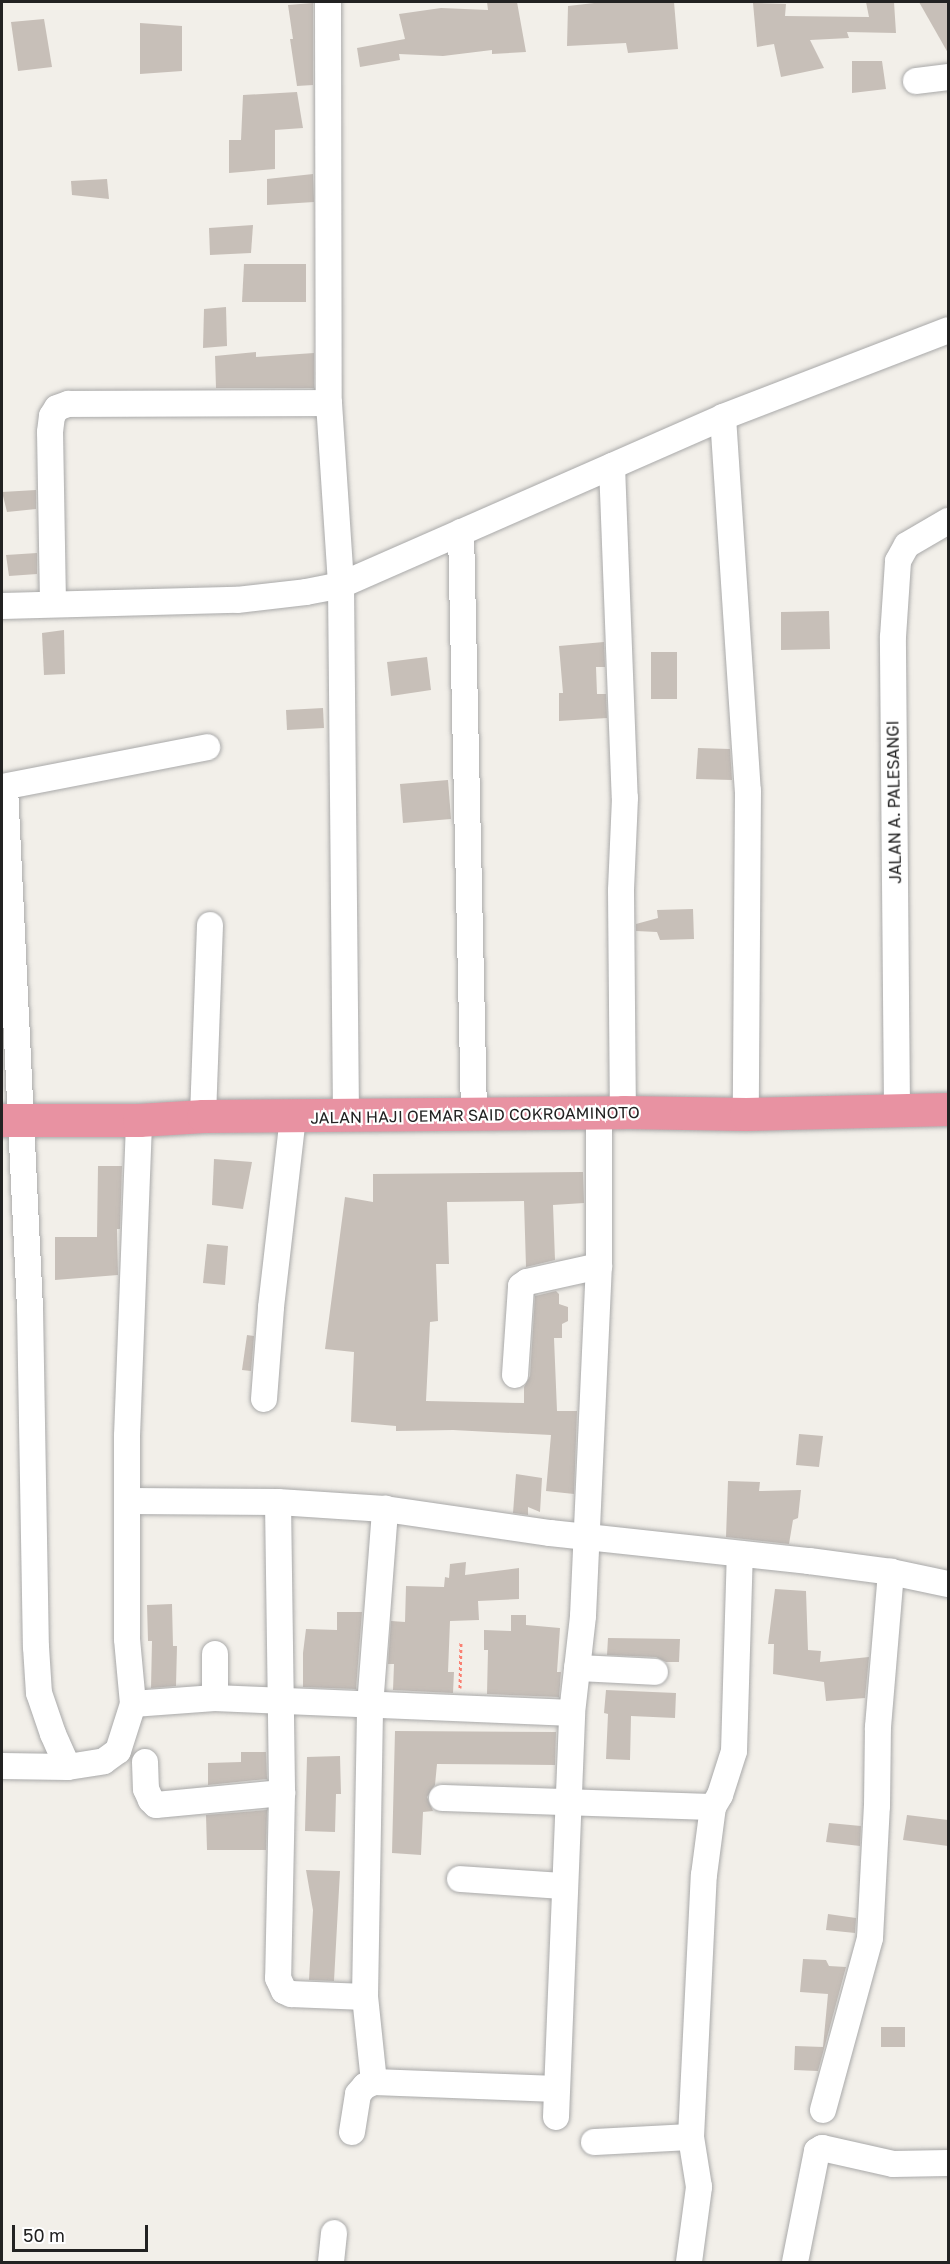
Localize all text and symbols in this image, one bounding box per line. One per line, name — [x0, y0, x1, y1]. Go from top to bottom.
street label: JALAN A. PALESANGI — [883, 720, 905, 884]
street label: JALAN HAJI OEMAR SAID COKROAMINOTO — [310, 1103, 640, 1127]
scale bar — [15, 2213, 152, 2251]
text: 50 m — [23, 2224, 65, 2246]

